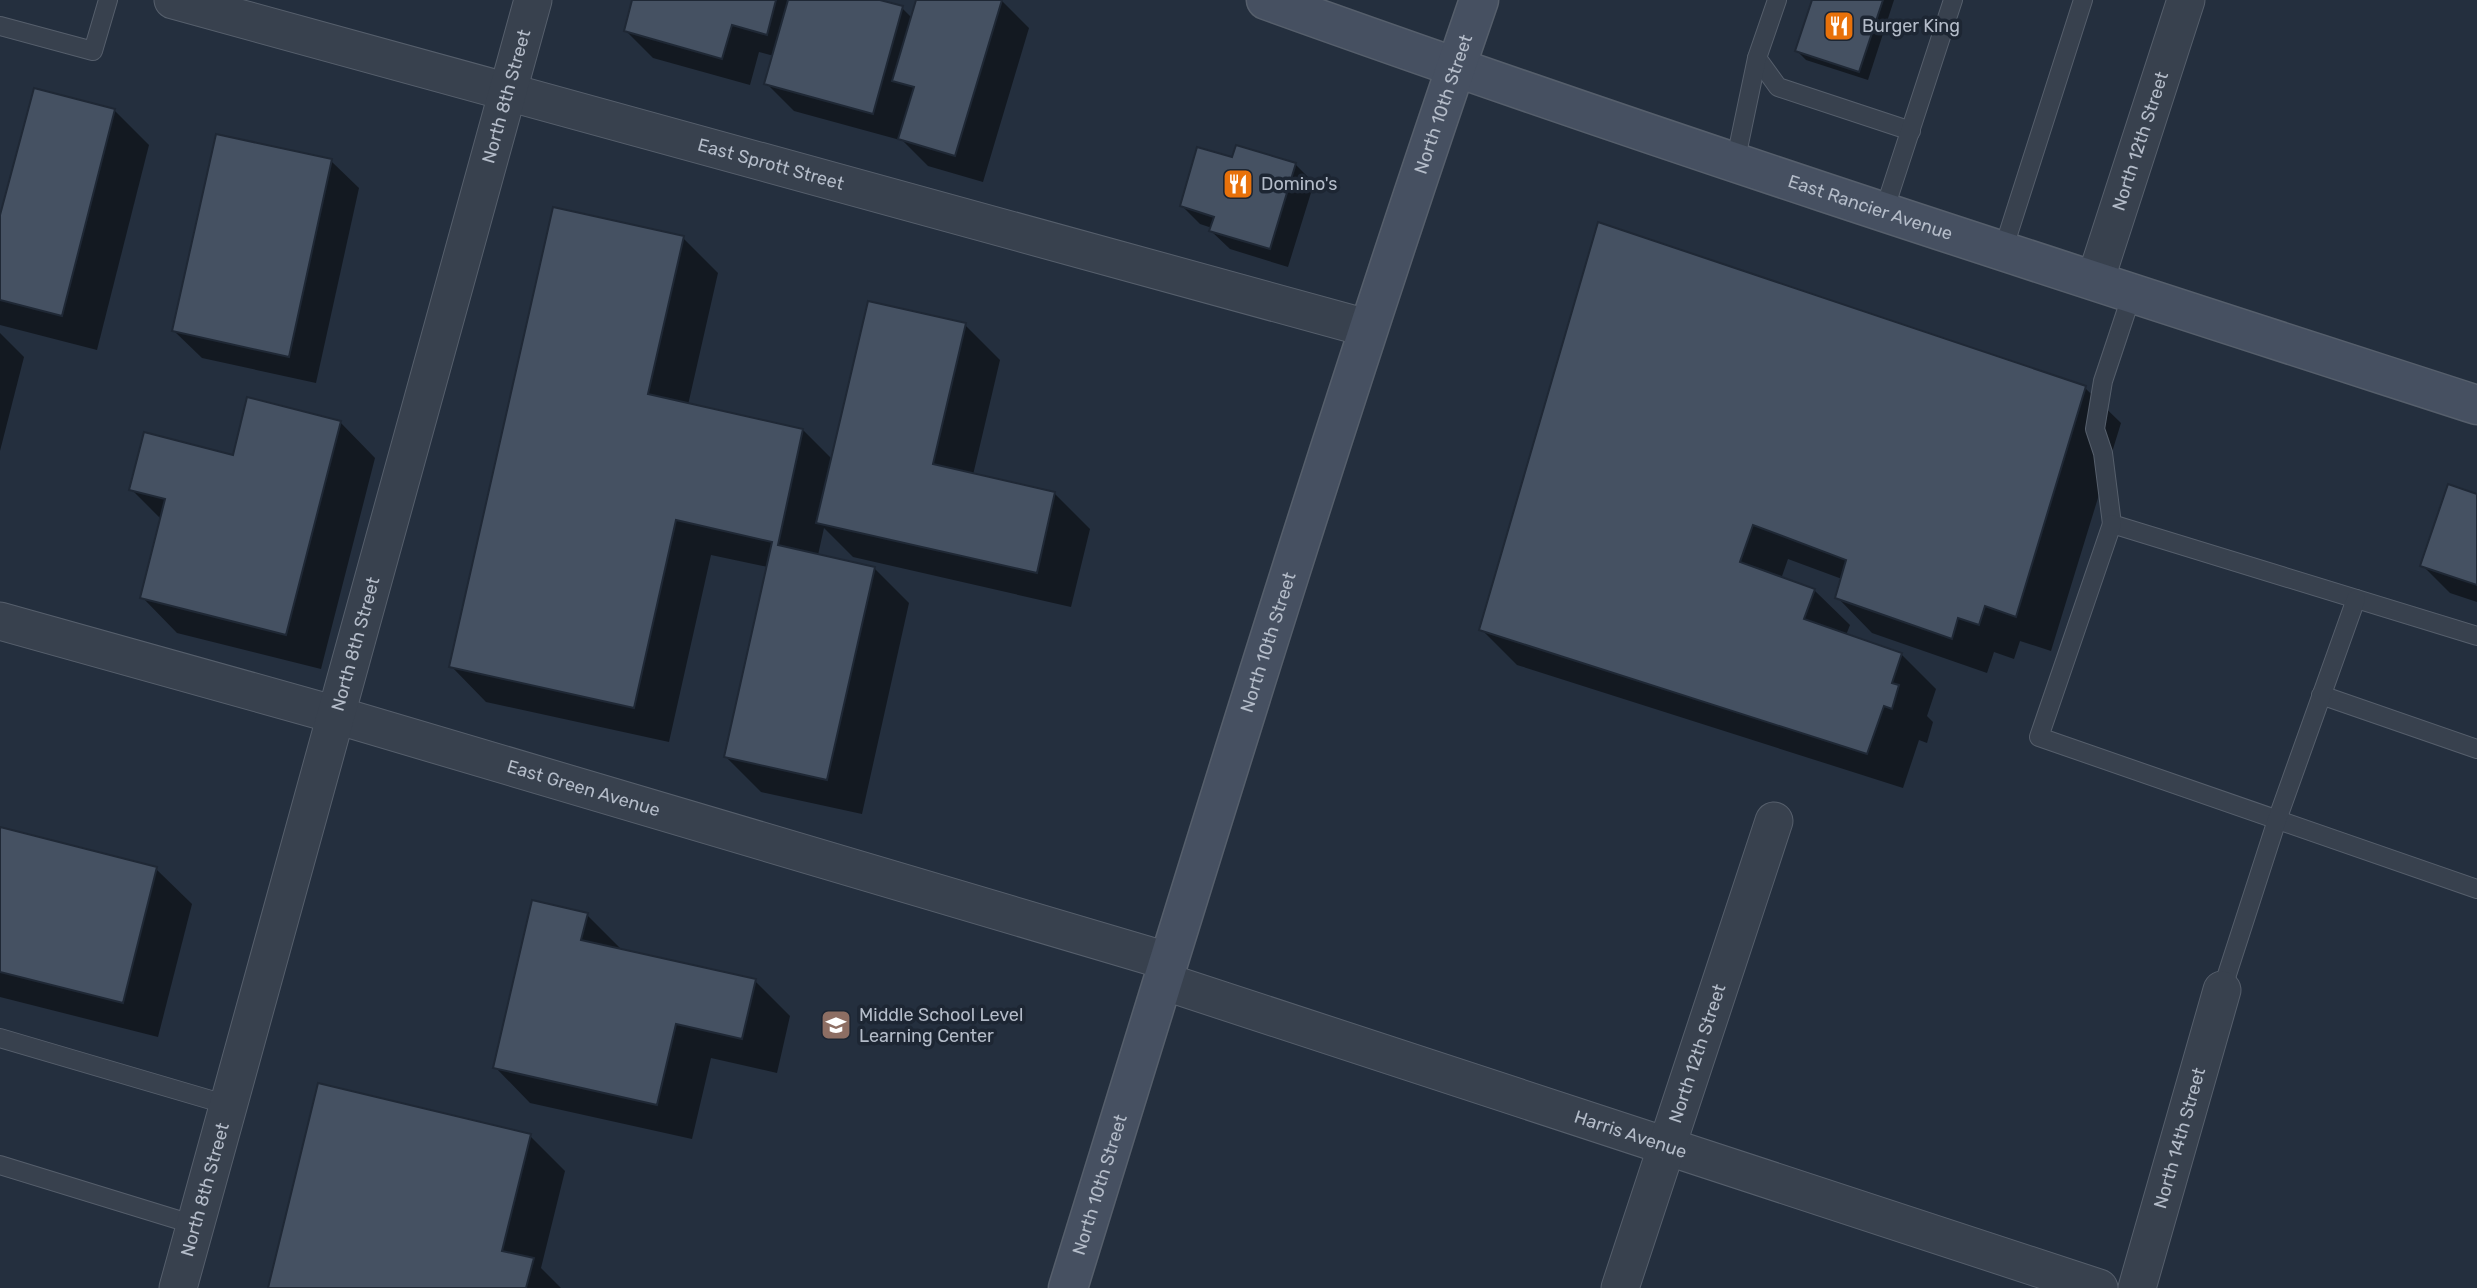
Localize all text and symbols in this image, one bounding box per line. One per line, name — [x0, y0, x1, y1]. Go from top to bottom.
restaurant icon: Burger King — [1822, 9, 1856, 43]
place label: Burger King — [1862, 15, 1960, 37]
street label: North 8th Street — [477, 27, 535, 166]
street label: North 10th Street — [1410, 32, 1477, 177]
street label: North 12th Street — [2107, 69, 2173, 213]
street label: East Sprott Street — [695, 134, 847, 195]
restaurant icon: Domino's — [1221, 167, 1255, 201]
street label: East Rancier Avenue — [1785, 170, 1955, 245]
place label: Domino's — [1261, 173, 1338, 195]
street label: North 10th Street — [1236, 569, 1301, 715]
street label: North 8th Street — [327, 575, 384, 714]
street label: East Green Avenue — [504, 755, 663, 821]
street label: North 12th Street — [1664, 981, 1731, 1126]
place label: Middle School Level Learning Center — [859, 1004, 1023, 1047]
school or university icon: Middle School Level Learning Center — [819, 1008, 853, 1042]
street label: North 14th Street — [2149, 1065, 2210, 1211]
street label: Harris Avenue — [1571, 1106, 1690, 1163]
street label: North 10th Street — [1068, 1112, 1132, 1258]
street label: North 8th Street — [176, 1120, 234, 1259]

